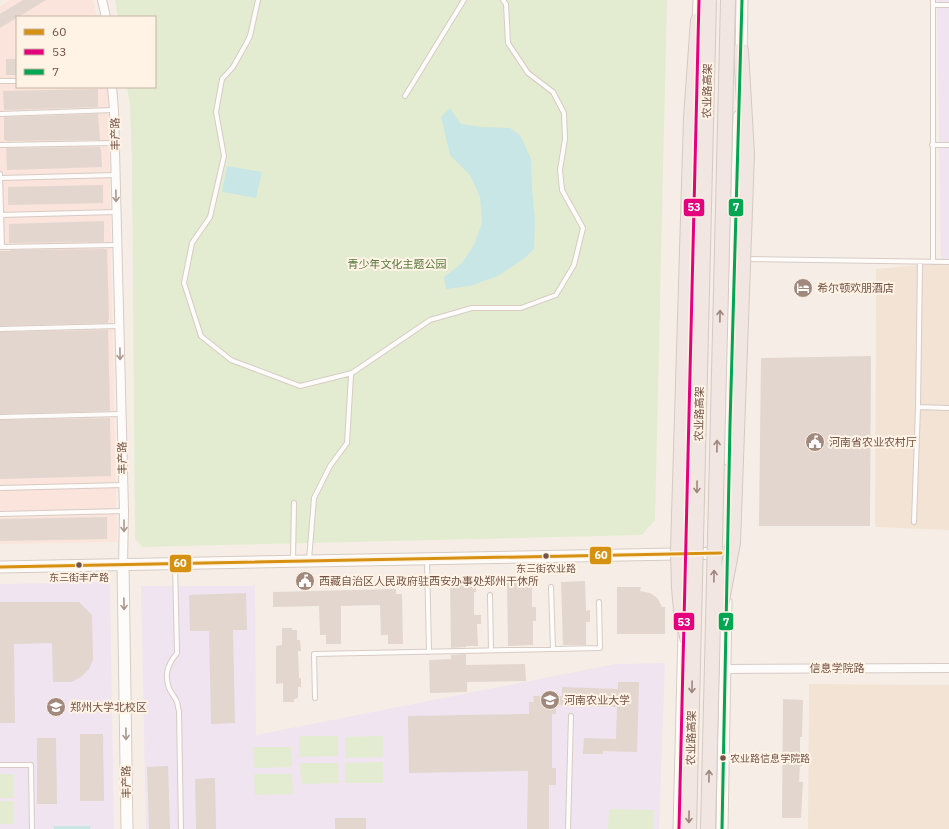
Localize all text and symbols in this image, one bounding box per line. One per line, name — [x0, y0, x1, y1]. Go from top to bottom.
legend — [16, 16, 156, 88]
text: 60 — [52, 24, 66, 39]
text: 53 — [52, 44, 66, 59]
street label: 农业路高架 — [700, 63, 714, 119]
text: 7 — [52, 64, 59, 79]
street label: 丰产路 — [108, 117, 122, 151]
one-way arrow — [113, 189, 120, 202]
line badge: 53 — [683, 198, 705, 217]
line badge: 7 — [728, 198, 744, 217]
text: 53 — [687, 200, 701, 214]
text: 7 — [733, 200, 740, 214]
park label: 青少年文化主题公园 — [348, 257, 447, 271]
hotel icon: 希尔顿欢朋酒店 — [792, 277, 814, 299]
place label: 希尔顿欢朋酒店 — [817, 281, 894, 295]
one-way arrow — [716, 310, 724, 323]
one-way arrow — [116, 347, 124, 360]
street label: 农业路高架 — [692, 386, 706, 442]
public building icon: 河南省农业农村厅 — [804, 431, 826, 453]
place label: 河南省农业农村厅 — [829, 435, 917, 449]
one-way arrow — [713, 440, 721, 453]
street label: 丰产路 — [115, 441, 129, 475]
one-way arrow — [693, 480, 701, 493]
one-way arrow — [120, 519, 128, 532]
line badge: 60 — [589, 546, 612, 565]
text: 60 — [594, 548, 608, 562]
marker: 东三街农业路 — [541, 551, 551, 561]
line badge: 60 — [169, 554, 192, 573]
text: 60 — [173, 556, 187, 570]
marker: 东三街丰产路 — [74, 560, 84, 570]
place label: 东三街农业路 — [516, 562, 576, 575]
public building icon: 西藏自治区人民政府驻西安办事处郑州干休所 — [294, 570, 316, 592]
one-way arrow — [710, 570, 718, 583]
place label: 东三街丰产路 — [49, 571, 109, 584]
place label: 西藏自治区人民政府驻西安办事处郑州干休所 — [319, 574, 539, 588]
one-way arrow — [120, 597, 128, 610]
line badge: 53 — [673, 612, 695, 631]
line badge: 7 — [718, 612, 734, 631]
text: 53 — [677, 615, 691, 629]
text: 7 — [723, 615, 730, 629]
street label: 信息学院路 — [810, 661, 865, 675]
one-way arrow — [688, 680, 696, 693]
school or university icon: 河南农业大学 — [539, 689, 561, 711]
place label: 河南农业大学 — [564, 693, 630, 707]
school or university icon: 郑州大学北校区 — [45, 696, 67, 718]
place label: 郑州大学北校区 — [70, 700, 147, 714]
street label: 农业路高架 — [684, 710, 698, 766]
one-way arrow — [122, 727, 130, 740]
place label: 农业路信息学院路 — [730, 752, 810, 765]
marker: 农业路信息学院路 — [718, 753, 728, 763]
street label: 丰产路 — [119, 765, 133, 799]
one-way arrow — [705, 770, 713, 783]
one-way arrow — [685, 810, 693, 823]

